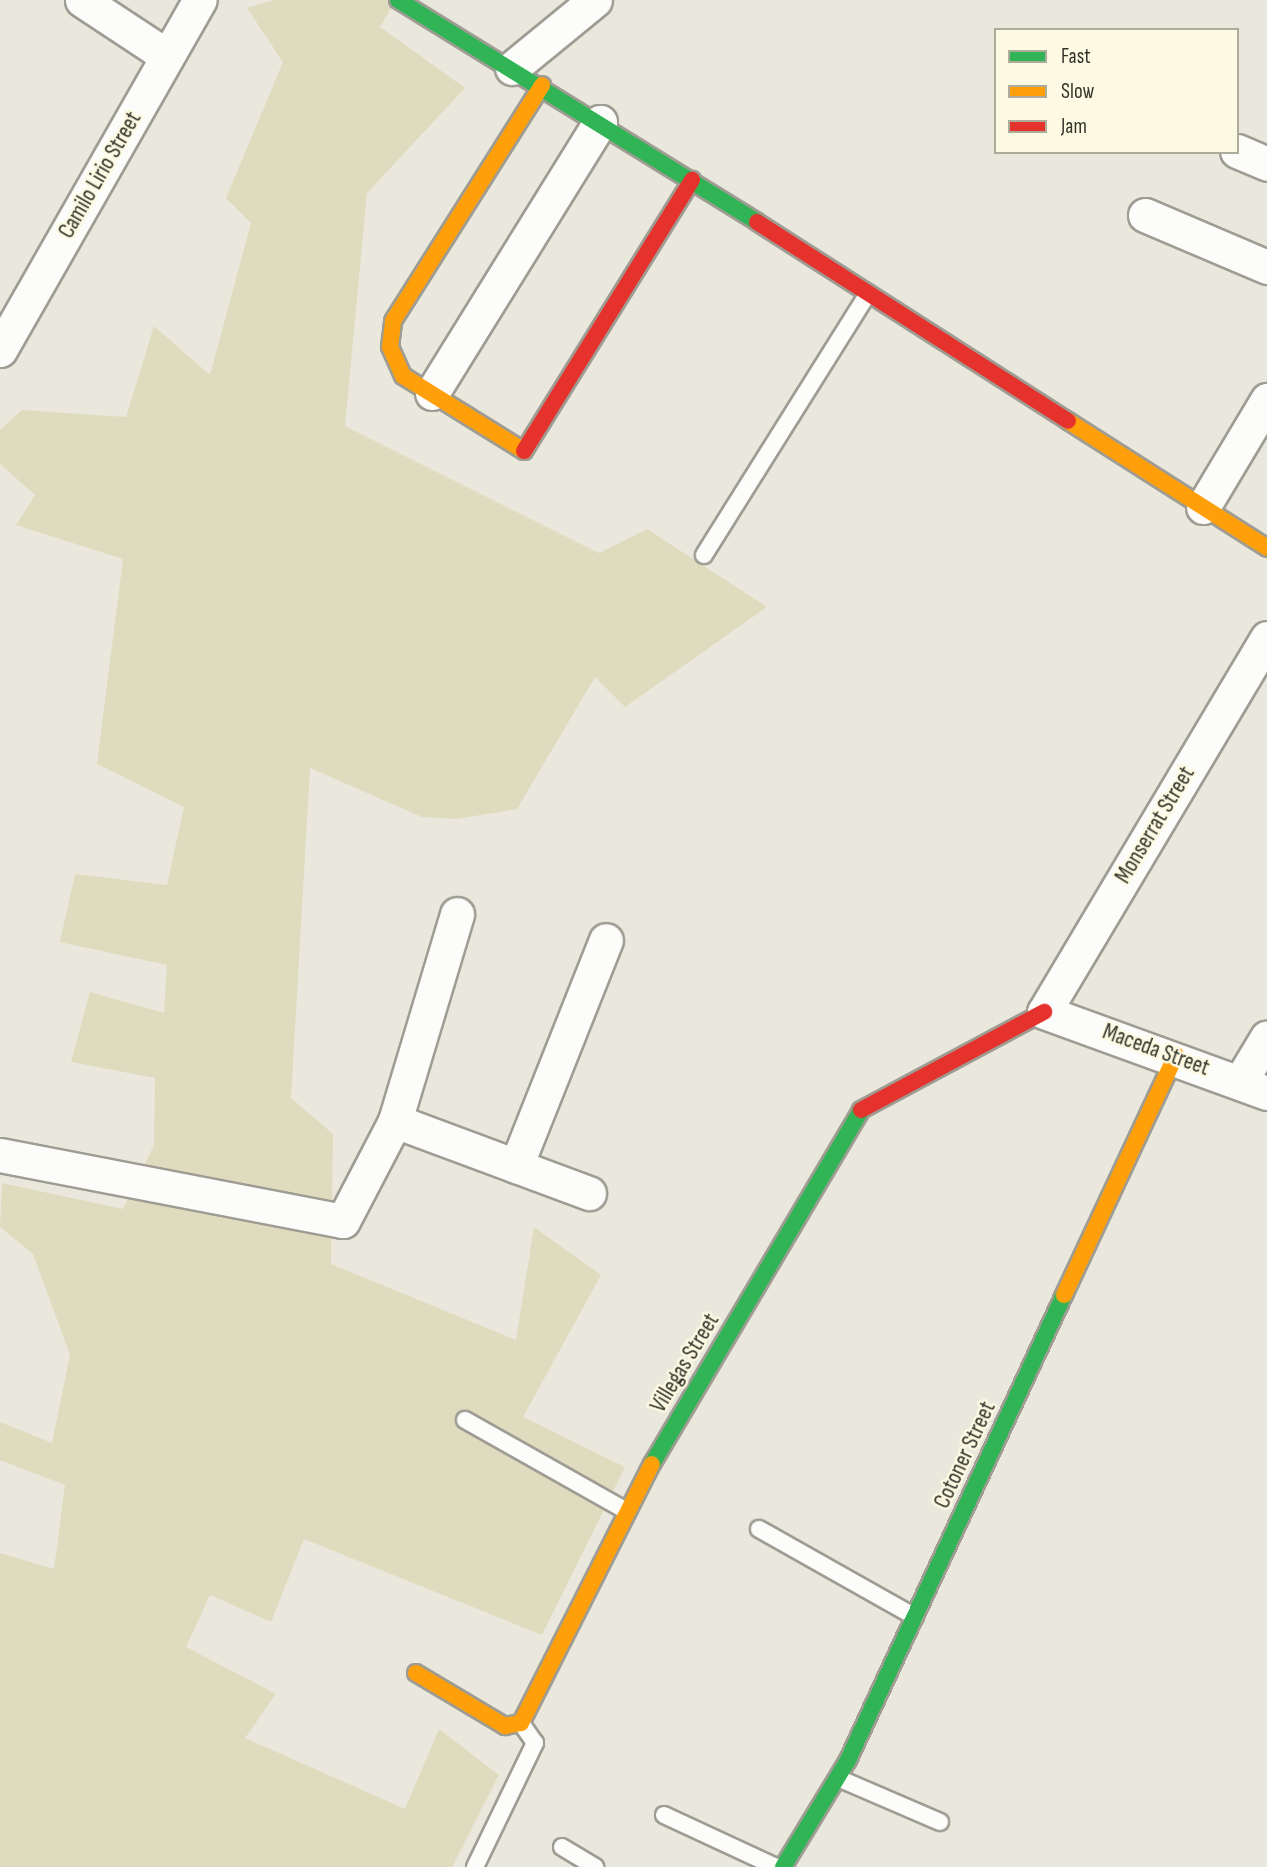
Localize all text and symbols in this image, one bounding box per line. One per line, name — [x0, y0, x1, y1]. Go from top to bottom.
legend — [994, 28, 1239, 154]
text: Fast — [1061, 44, 1091, 69]
text: Slow — [1061, 79, 1094, 104]
street label: Camilo Lirio Street — [53, 107, 147, 243]
text: Jam — [1061, 114, 1087, 139]
street label: Monserrat Street — [1109, 762, 1201, 888]
street label: Maceda Street — [1099, 1018, 1213, 1082]
street label: Villegas Street — [645, 1308, 725, 1418]
street label: Cotoner Street — [928, 1397, 1002, 1513]

